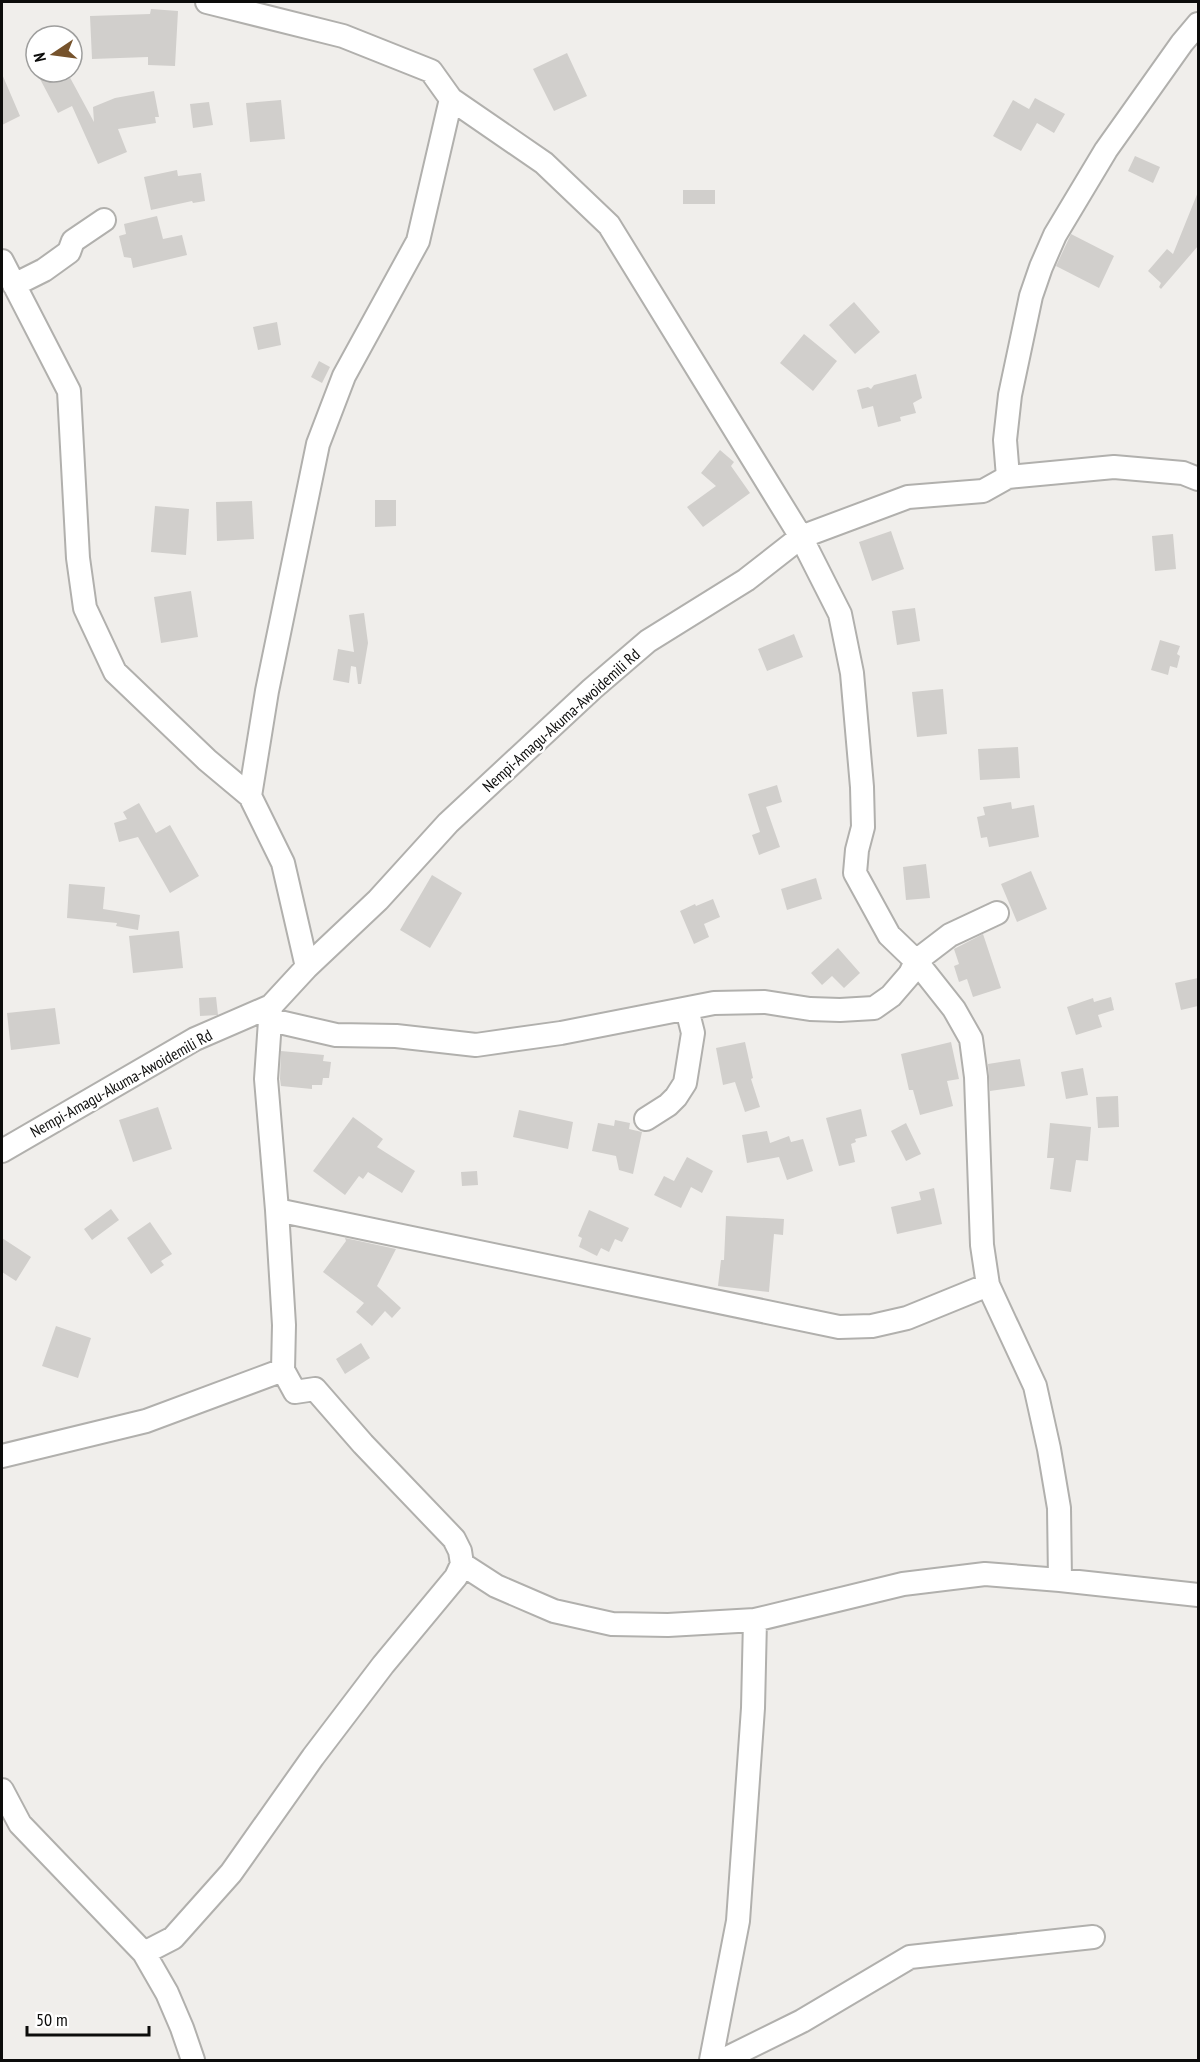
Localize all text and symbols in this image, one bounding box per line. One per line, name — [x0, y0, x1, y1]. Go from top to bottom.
north arrow — [24, 24, 84, 84]
text: N — [29, 51, 50, 64]
street label: Nempi-Amagu-Akuma-Awoidemili Rd — [478, 644, 644, 796]
street label: Nempi-Amagu-Akuma-Awoidemili Rd — [26, 1025, 216, 1141]
scale bar — [27, 1999, 148, 2037]
text: 50 m — [36, 2008, 68, 2031]

